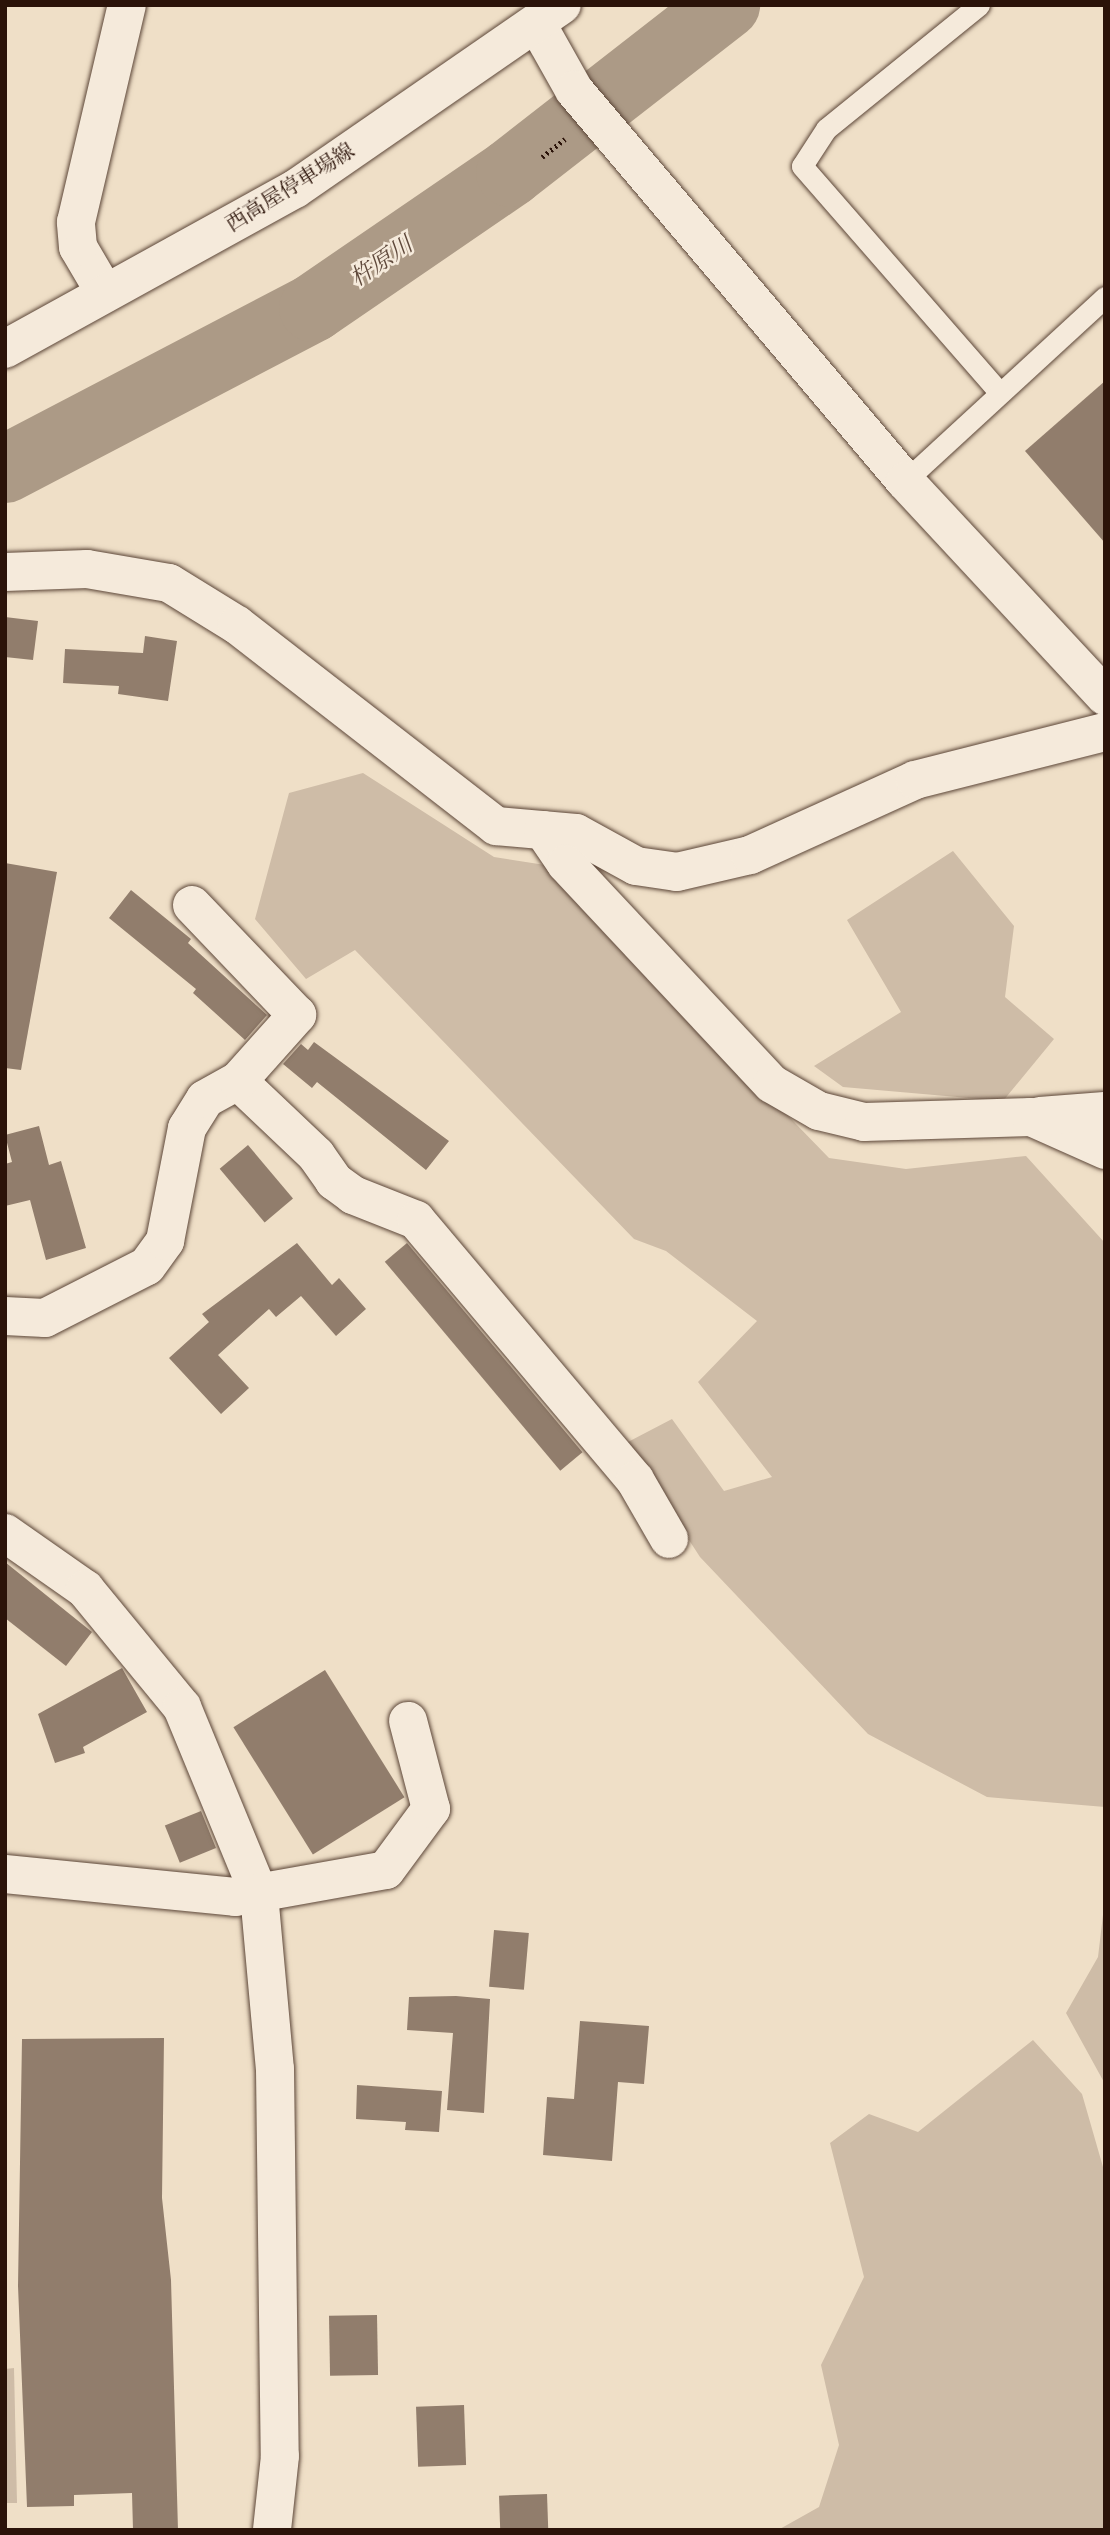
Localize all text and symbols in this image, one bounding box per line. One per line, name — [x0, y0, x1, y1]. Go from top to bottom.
street label: 西高屋停車場線 — [221, 137, 359, 237]
water label: 杵原川 — [345, 230, 417, 292]

